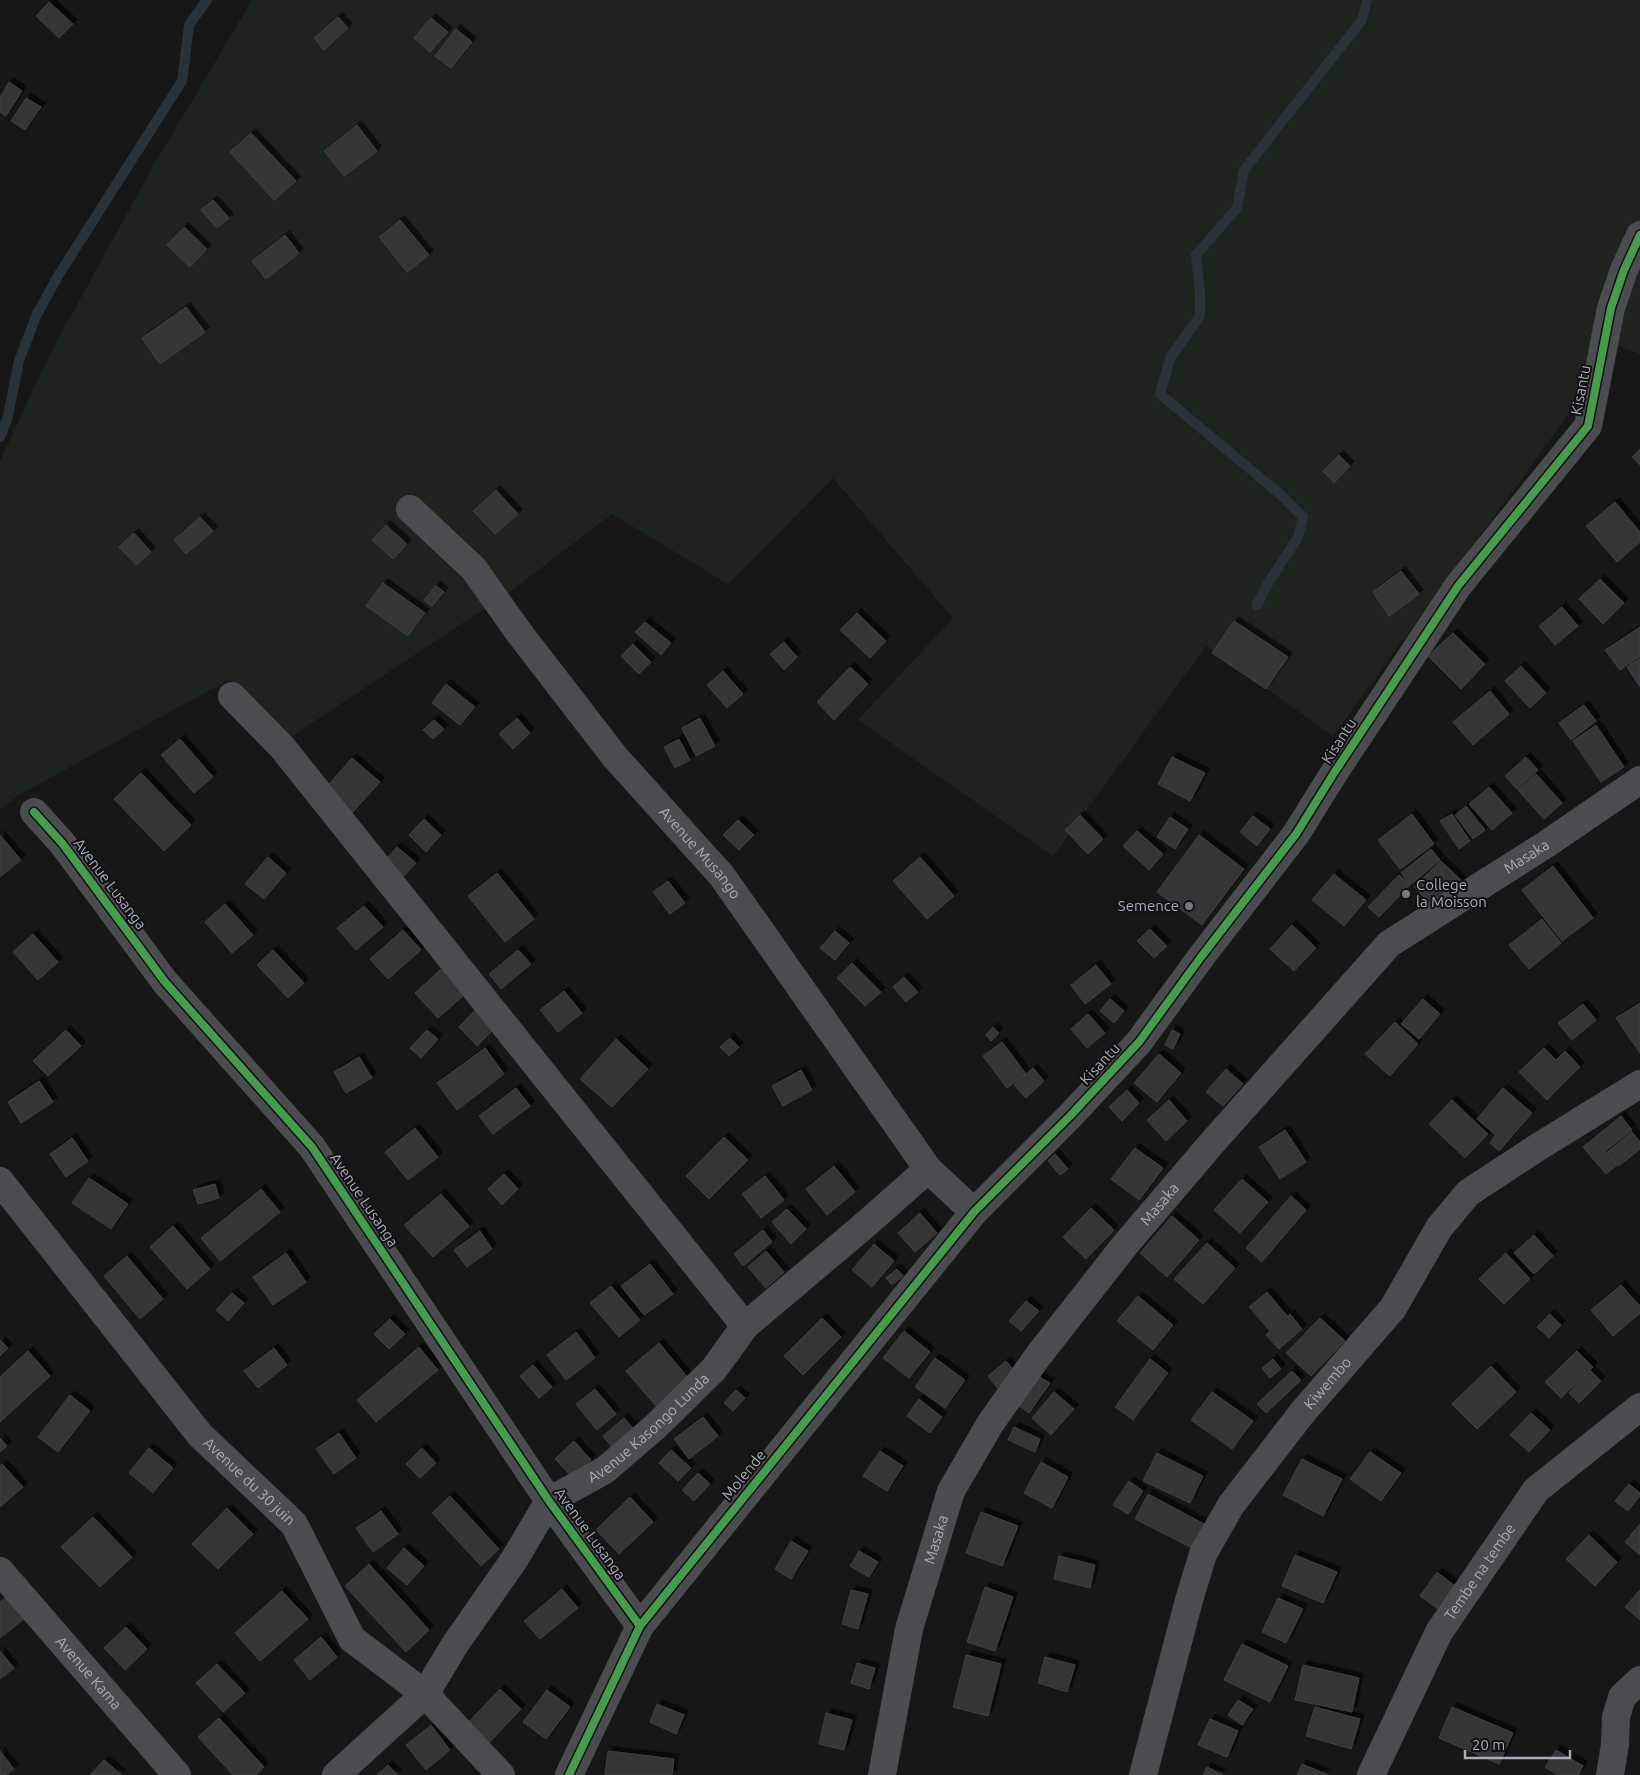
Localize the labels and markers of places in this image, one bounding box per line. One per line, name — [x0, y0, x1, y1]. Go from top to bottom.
place label: College la Moisson — [1416, 876, 1487, 910]
marker: College la Moisson — [1400, 888, 1412, 900]
place label: Semence — [1118, 897, 1179, 914]
marker: Semence — [1183, 900, 1195, 912]

